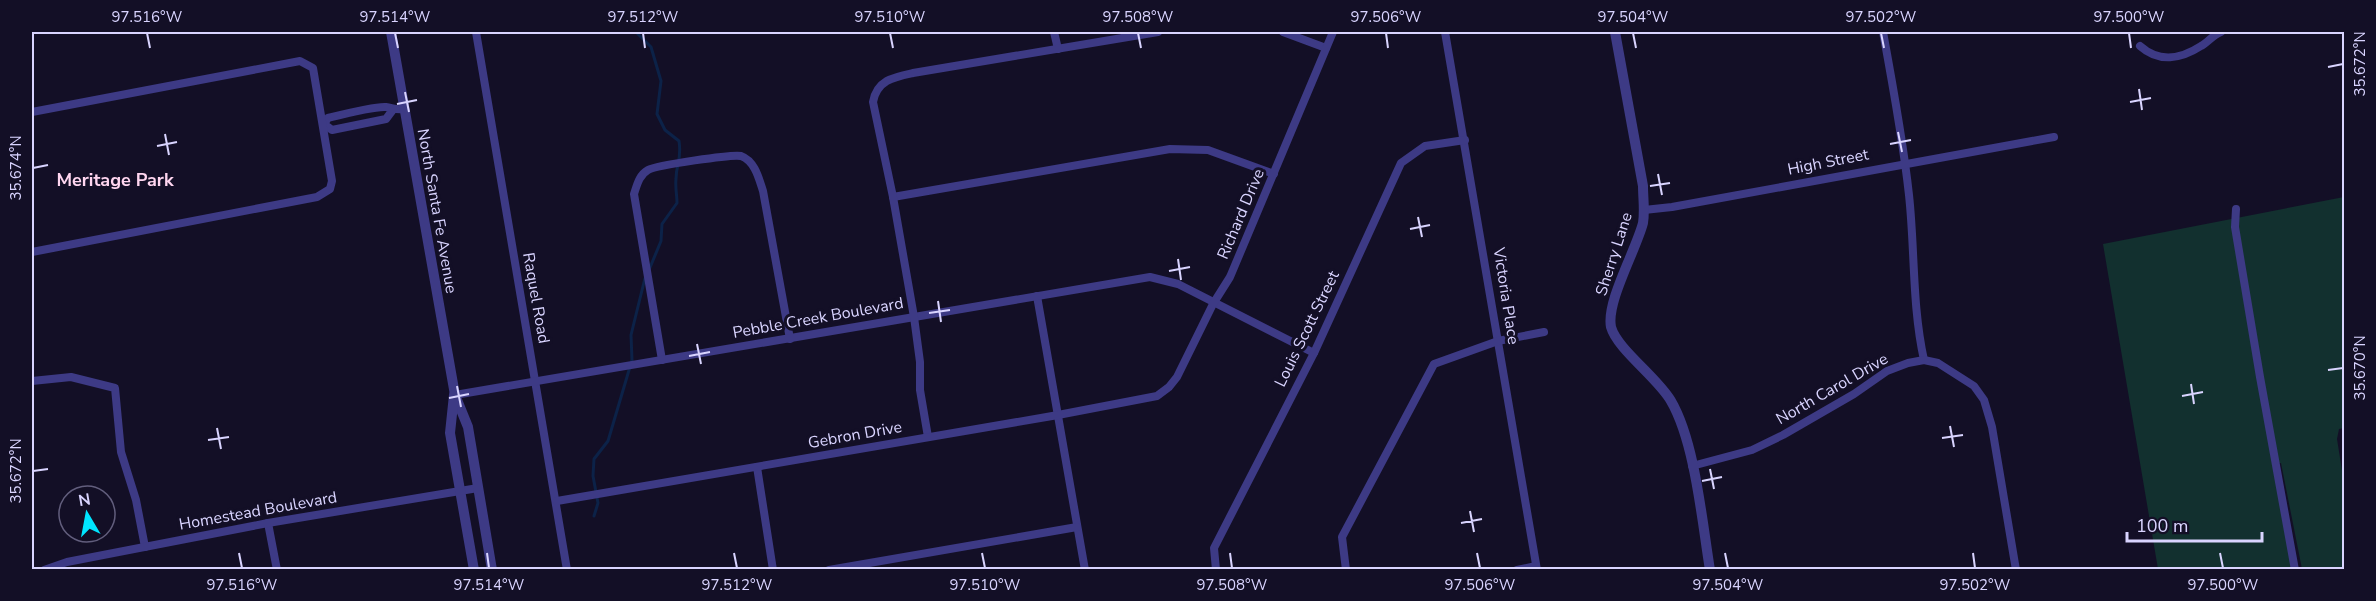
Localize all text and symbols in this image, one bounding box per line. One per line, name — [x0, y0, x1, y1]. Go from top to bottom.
text: 97.516°W — [112, 7, 183, 27]
text: 97.514°W — [360, 7, 431, 27]
text: 97.512°W — [608, 7, 679, 27]
text: 97.510°W — [855, 7, 926, 27]
text: 97.508°W — [1103, 7, 1174, 27]
text: 97.506°W — [1351, 7, 1422, 27]
text: 97.504°W — [1598, 7, 1669, 27]
text: 97.502°W — [1846, 7, 1917, 27]
text: 97.500°W — [2094, 7, 2165, 27]
text: 35.672°N — [2350, 31, 2370, 97]
street label: North Santa Fe Avenue — [412, 127, 462, 295]
text: 35.674°N — [6, 135, 26, 201]
street label: High Street — [1786, 143, 1871, 181]
street label: Richard Drive — [1212, 165, 1270, 263]
district label: Meritage Park — [56, 168, 174, 192]
street label: Sherry Lane — [1590, 209, 1638, 299]
street label: Victoria Place — [1487, 245, 1525, 346]
street label: Raquel Road — [517, 251, 555, 345]
street label: Louis Scott Street — [1269, 267, 1345, 391]
street label: Pebble Creek Boulevard — [731, 292, 905, 344]
text: 35.670°N — [2350, 335, 2370, 401]
street label: North Carol Drive — [1772, 348, 1892, 430]
street label: Gebron Drive — [806, 416, 904, 454]
text: 35.672°N — [6, 438, 26, 504]
north arrow — [57, 484, 117, 544]
street label: Homestead Boulevard — [177, 486, 339, 536]
text: N — [77, 488, 92, 512]
scale bar — [2127, 505, 2262, 543]
text: 100 m — [2136, 514, 2188, 538]
text: 97.516°W — [207, 575, 278, 595]
text: 97.514°W — [454, 575, 525, 595]
text: 97.512°W — [702, 575, 773, 595]
text: 97.510°W — [950, 575, 1021, 595]
text: 97.508°W — [1197, 575, 1268, 595]
text: 97.506°W — [1445, 575, 1516, 595]
text: 97.504°W — [1693, 575, 1764, 595]
text: 97.502°W — [1940, 575, 2011, 595]
text: 97.500°W — [2188, 575, 2259, 595]

